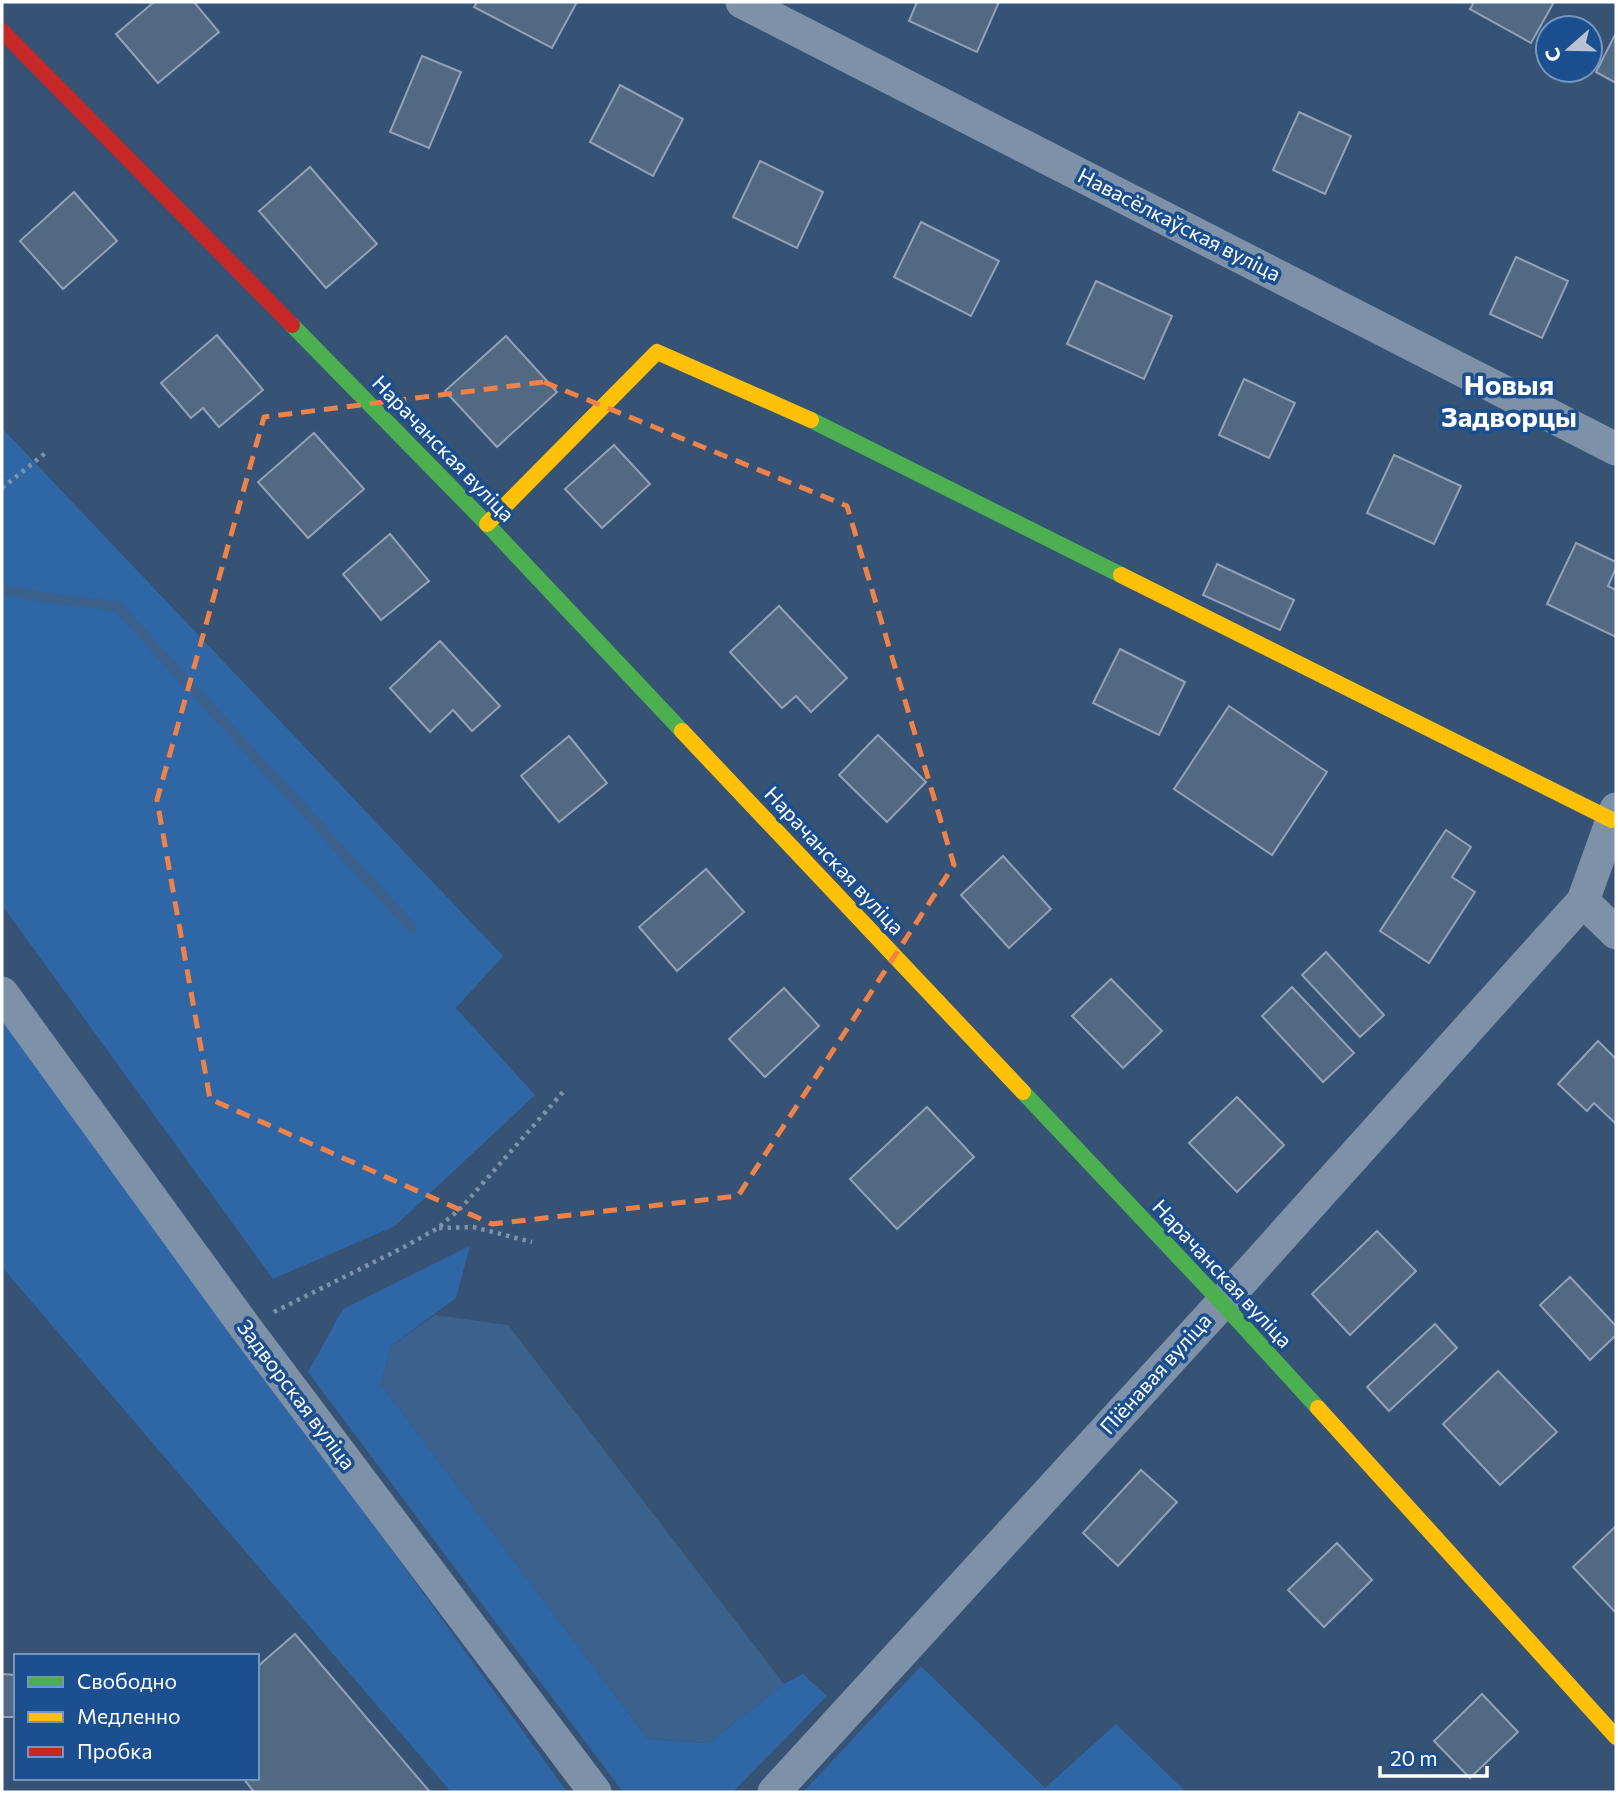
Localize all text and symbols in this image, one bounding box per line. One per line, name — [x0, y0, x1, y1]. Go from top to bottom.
north arrow — [1534, 14, 1604, 84]
text: С — [1540, 45, 1566, 65]
street label: Навасёлкаўская вуліца — [1074, 162, 1285, 286]
district label: Новыя Задворцы — [1441, 367, 1577, 433]
street label: Нарачанская вуліца — [368, 370, 520, 526]
street label: Нарачанская вуліца — [760, 781, 910, 939]
street label: Нарачанская вуліца — [1148, 1194, 1298, 1352]
street label: Піёнавая вуліца — [1094, 1307, 1216, 1439]
street label: Задворская вуліца — [233, 1314, 362, 1474]
legend — [14, 1654, 259, 1780]
text: Свободно — [77, 1668, 177, 1693]
text: Медленно — [77, 1703, 181, 1728]
scale bar — [1380, 1734, 1487, 1778]
text: Пробка — [77, 1738, 152, 1763]
text: 20 m — [1390, 1745, 1438, 1770]

